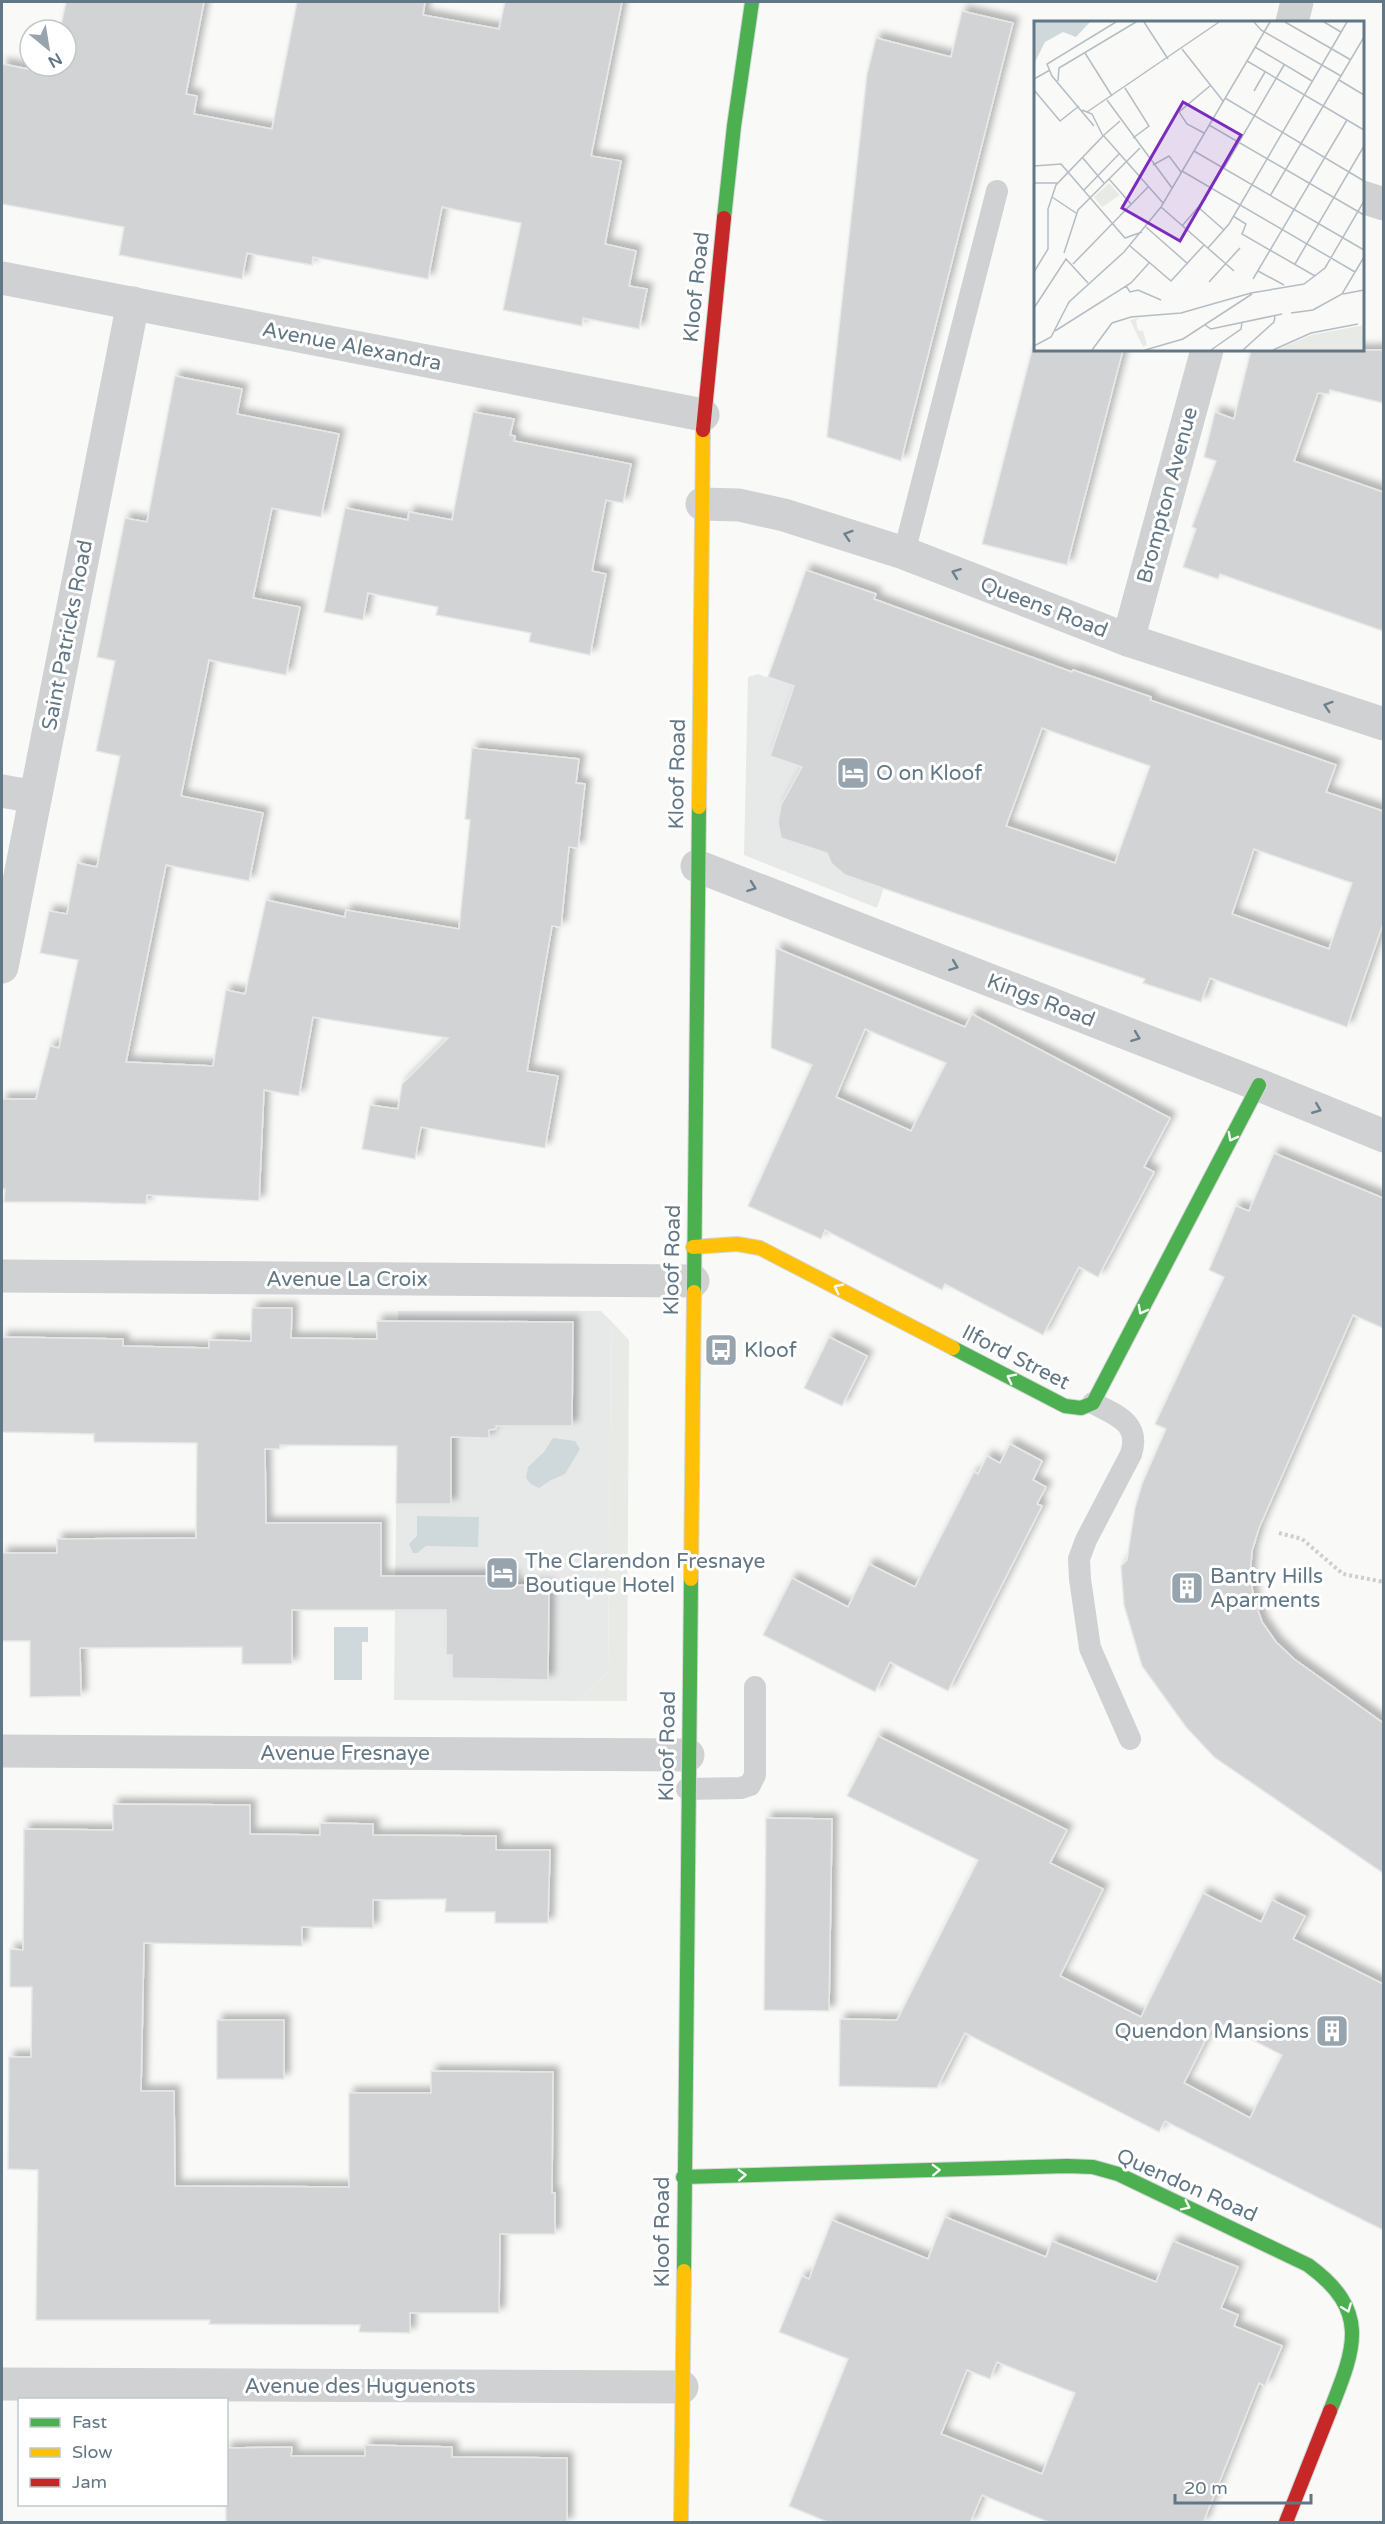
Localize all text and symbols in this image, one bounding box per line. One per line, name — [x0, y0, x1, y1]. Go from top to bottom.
north arrow — [18, 18, 78, 78]
inset map — [1034, 21, 1364, 351]
text: N — [44, 48, 66, 72]
street label: Kloof Road — [678, 231, 715, 344]
street label: Avenue Alexandra — [260, 317, 444, 376]
street label: Brompton Avenue — [1132, 404, 1203, 586]
one-way arrow — [843, 530, 854, 542]
street label: Saint Patricks Road — [37, 538, 98, 732]
one-way arrow — [951, 568, 962, 580]
street label: Queens Road — [977, 572, 1111, 643]
one-way arrow — [1323, 700, 1334, 713]
street label: Kloof Road — [664, 718, 691, 830]
hotel icon: O on Kloof — [835, 755, 871, 791]
place label: O on Kloof — [876, 761, 982, 786]
one-way arrow — [745, 880, 756, 892]
one-way arrow — [948, 959, 959, 971]
street label: Kings Road — [983, 968, 1098, 1033]
one-way arrow — [1130, 1030, 1141, 1042]
one-way arrow — [1311, 1102, 1322, 1114]
one-way arrow — [1228, 1131, 1239, 1142]
street label: Kloof Road — [659, 1204, 686, 1316]
street label: Avenue La Croix — [266, 1267, 428, 1292]
one-way arrow — [833, 1284, 844, 1296]
one-way arrow — [1138, 1304, 1149, 1314]
street label: Ilford Street — [958, 1320, 1074, 1395]
bus stop icon: Kloof — [703, 1332, 739, 1368]
place label: Kloof — [744, 1338, 797, 1363]
one-way arrow — [1007, 1374, 1017, 1385]
place label: The Clarendon Fresnaye Boutique Hotel — [525, 1549, 766, 1598]
hotel icon: The Clarendon Fresnaye Boutique Hotel — [484, 1555, 520, 1591]
place label: Bantry Hills Aparments — [1210, 1564, 1323, 1613]
building icon: Bantry Hills Aparments — [1169, 1570, 1205, 1606]
street label: Kloof Road — [654, 1690, 681, 1802]
street label: Avenue Fresnaye — [260, 1741, 430, 1766]
building icon: Quendon Mansions — [1314, 2013, 1350, 2049]
place label: Quendon Mansions — [1115, 2019, 1309, 2044]
street label: Quendon Road — [1113, 2143, 1261, 2228]
one-way arrow — [932, 2163, 941, 2176]
one-way arrow — [737, 2169, 746, 2182]
street label: Kloof Road — [650, 2177, 675, 2288]
one-way arrow — [1180, 2199, 1191, 2211]
one-way arrow — [1340, 2302, 1352, 2313]
street label: Avenue des Huguenots — [244, 2374, 476, 2399]
legend — [18, 2398, 228, 2506]
text: Fast — [72, 2411, 107, 2433]
text: Slow — [72, 2441, 113, 2463]
scale bar — [1175, 2467, 1312, 2505]
text: Jam — [72, 2471, 107, 2493]
text: 20 m — [1184, 2477, 1228, 2499]

